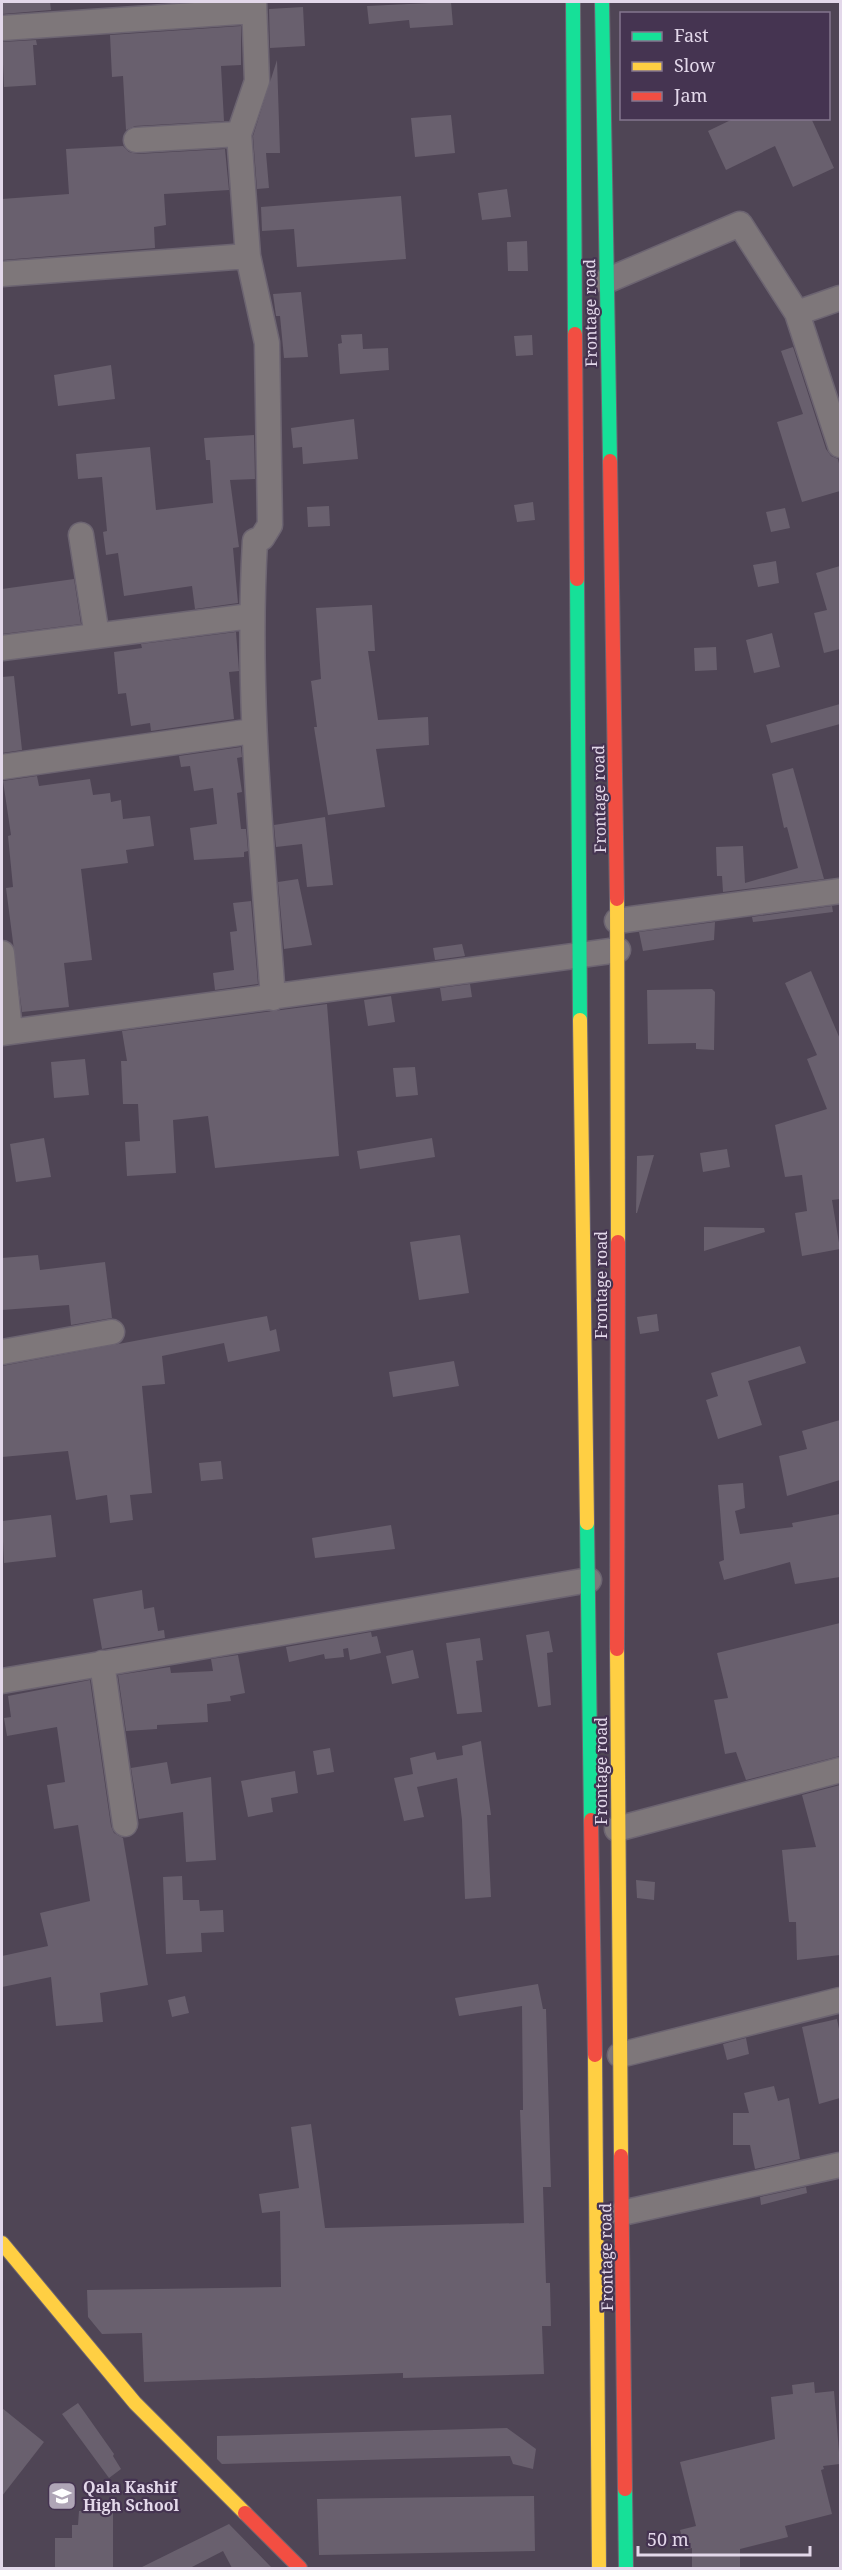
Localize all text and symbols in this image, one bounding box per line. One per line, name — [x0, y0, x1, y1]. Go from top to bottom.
legend — [620, 12, 830, 120]
text: Fast — [674, 23, 709, 47]
text: Slow — [674, 53, 716, 77]
text: Jam — [673, 83, 708, 107]
street label: Frontage road — [578, 259, 602, 367]
street label: Frontage road — [587, 745, 611, 853]
street label: Frontage road — [590, 1231, 612, 1339]
street label: Frontage road — [590, 1717, 612, 1825]
street label: Frontage road — [594, 2203, 618, 2311]
place label: Qala Kashif High School — [83, 2476, 180, 2516]
school or university icon: Qala Kashif High School — [46, 2480, 78, 2512]
scale bar — [638, 2519, 810, 2557]
text: 50 m — [647, 2527, 689, 2551]

